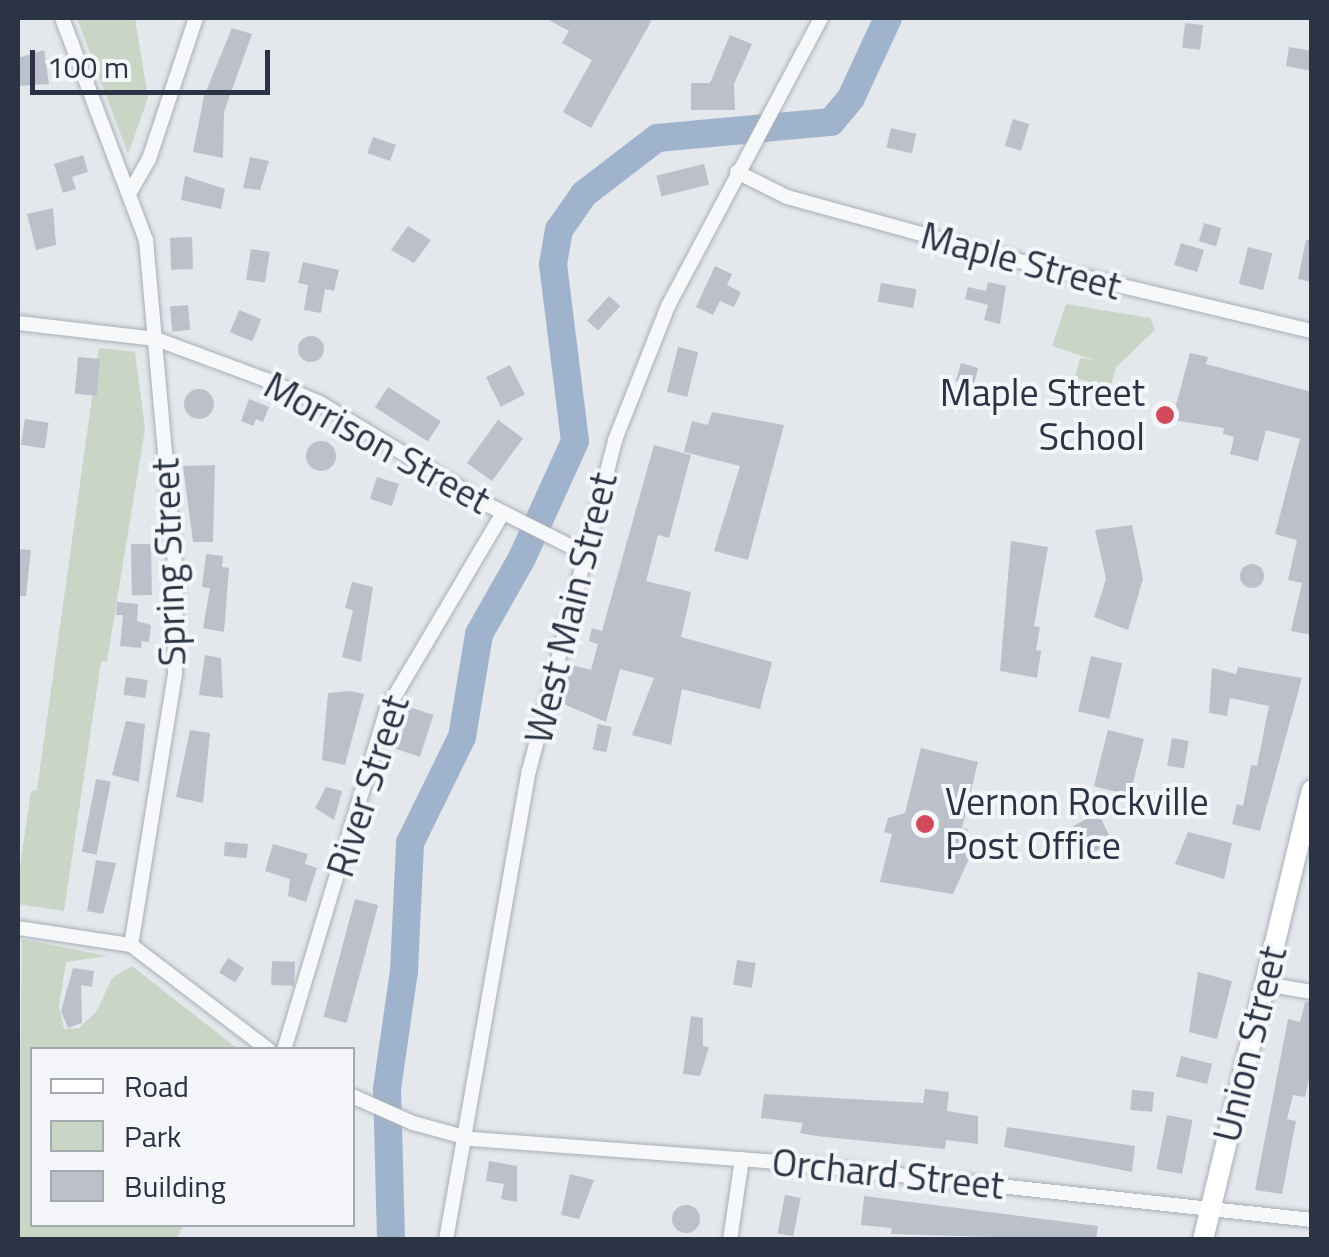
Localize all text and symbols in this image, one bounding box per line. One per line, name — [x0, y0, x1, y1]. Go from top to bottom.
scale bar — [35, 30, 275, 92]
text: 100 m — [47, 44, 129, 90]
street label: Maple Street — [916, 212, 1126, 310]
street label: Morrison Street — [256, 362, 498, 524]
place label: Maple Street School — [940, 370, 1145, 459]
marker: Maple Street School — [1154, 404, 1176, 426]
street label: Spring Street — [143, 457, 195, 667]
street label: West Main Street — [515, 468, 627, 748]
street label: River Street — [317, 689, 419, 883]
place label: Vernon Rockville Post Office — [945, 779, 1209, 868]
marker: Vernon Rockville Post Office — [914, 813, 936, 835]
street label: Union Street — [1204, 941, 1296, 1147]
legend — [30, 1047, 355, 1227]
text: Road — [124, 1063, 189, 1109]
text: Park — [124, 1113, 181, 1159]
street label: Orchard Street — [770, 1139, 1006, 1209]
text: Building — [124, 1163, 226, 1209]

